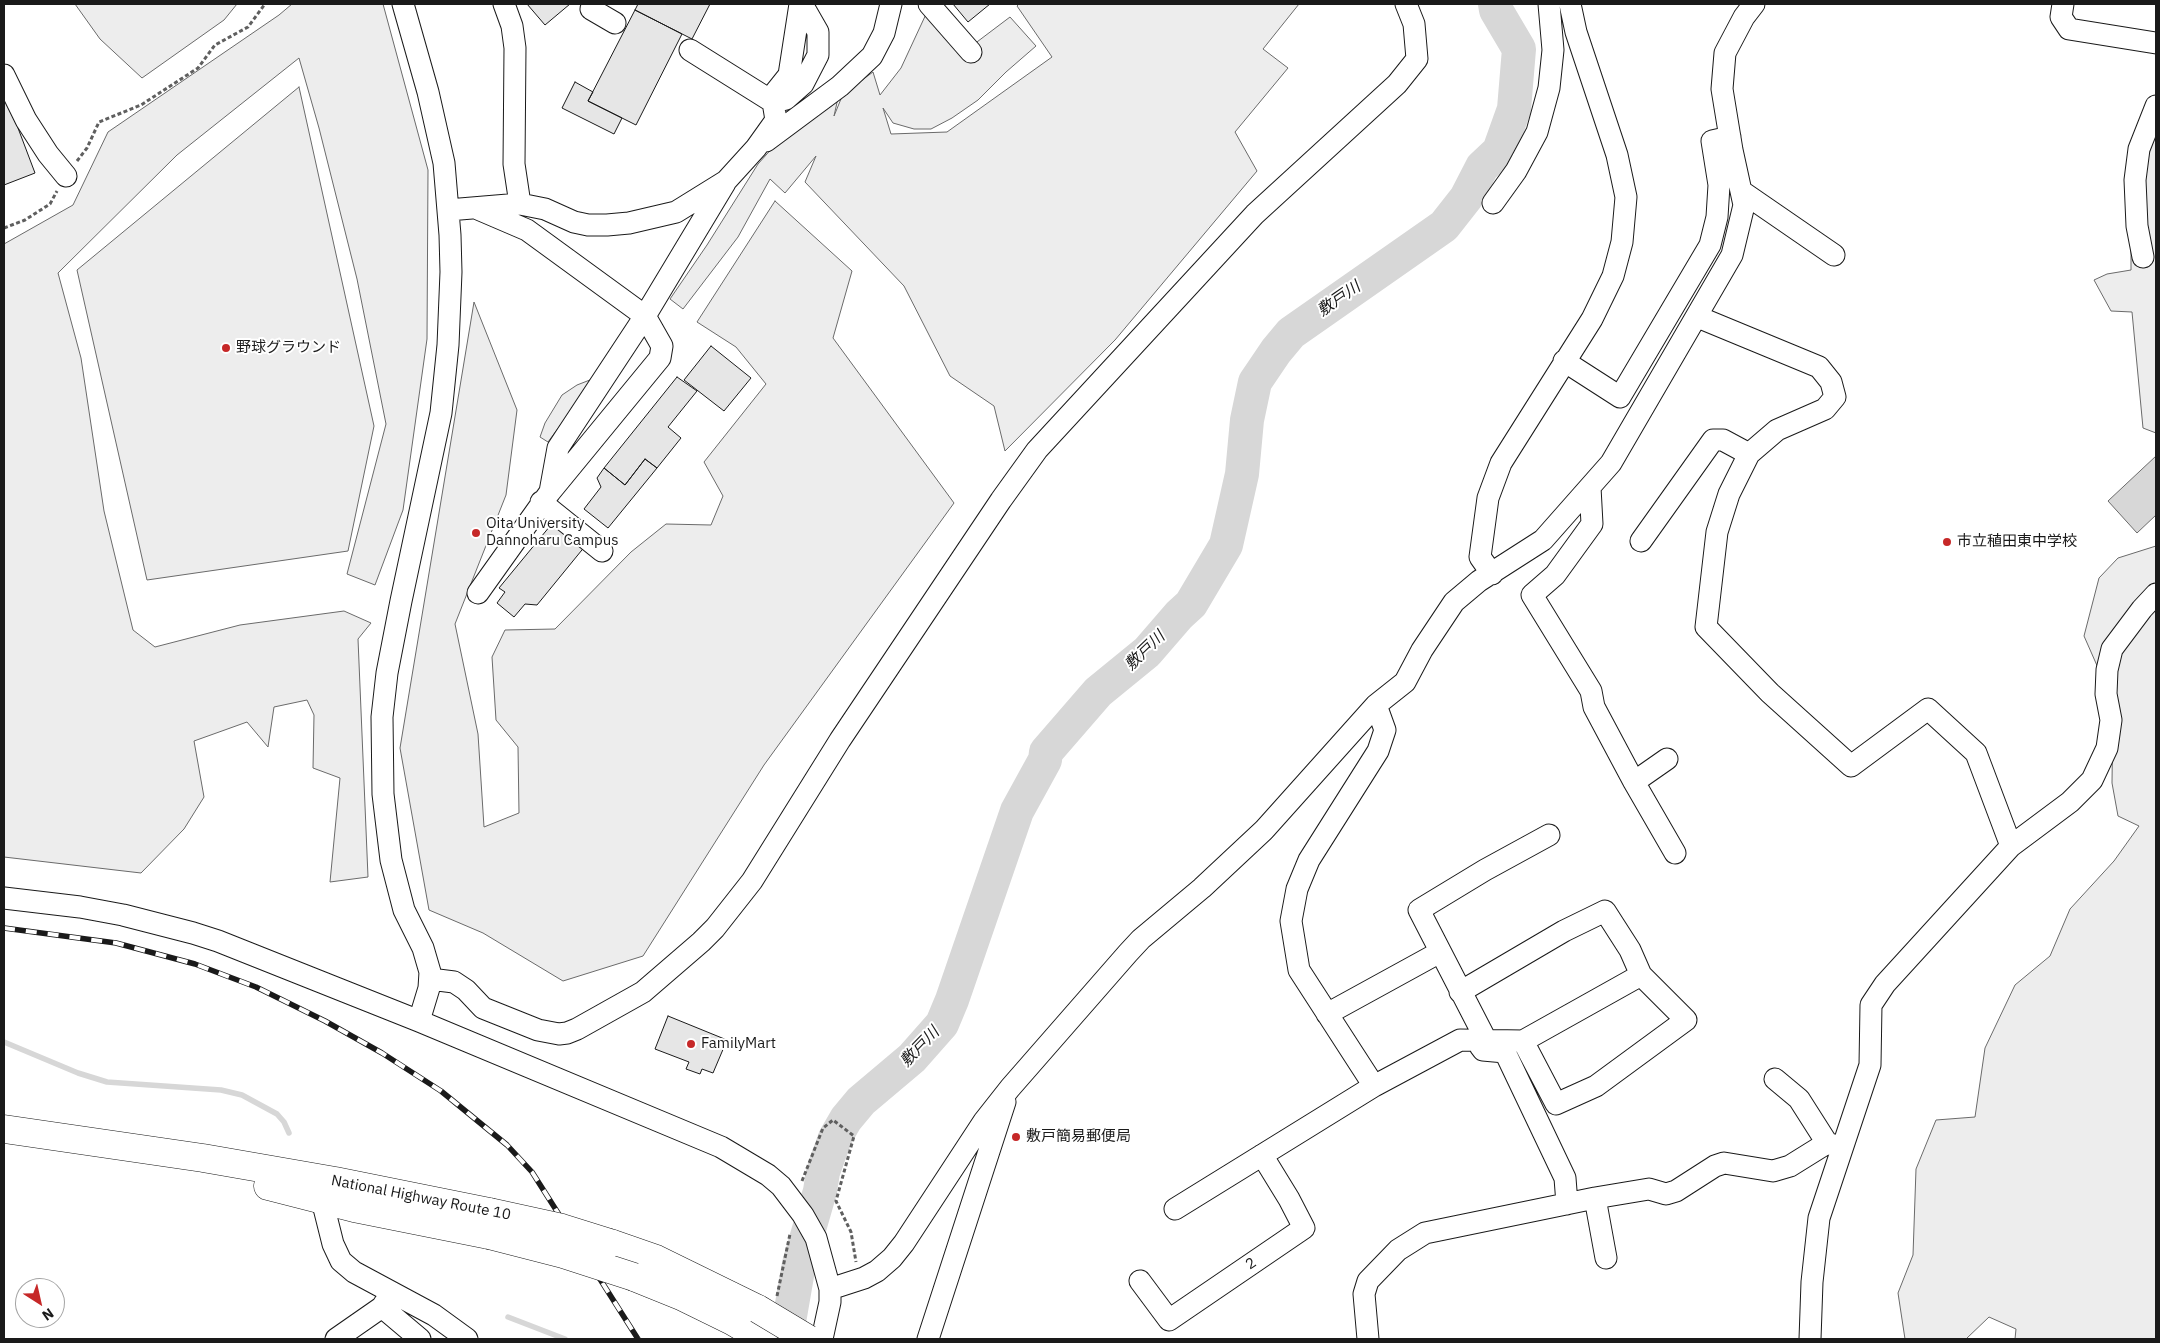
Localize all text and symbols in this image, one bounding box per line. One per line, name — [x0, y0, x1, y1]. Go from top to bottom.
water label: 敷戸川 — [1314, 277, 1364, 321]
place label: 野球グラウンド — [236, 339, 341, 357]
marker: 野球グラウンド — [220, 342, 232, 354]
place label: Oita University Dannoharu Campus — [486, 515, 619, 550]
marker: Oita University Dannoharu Campus — [470, 527, 482, 539]
place label: 市立稙田東中学校 — [1957, 533, 2077, 551]
marker: 市立稙田東中学校 — [1941, 536, 1953, 548]
water label: 敷戸川 — [1121, 627, 1169, 675]
water label: 敷戸川 — [896, 1023, 944, 1071]
place label: FamilyMart — [701, 1035, 776, 1053]
marker: FamilyMart — [685, 1038, 697, 1050]
place label: 敷戸簡易郵便局 — [1026, 1128, 1131, 1146]
marker: 敷戸簡易郵便局 — [1010, 1131, 1022, 1143]
street label: National Highway Route 10 — [330, 1172, 512, 1224]
street label: 2 — [1242, 1254, 1260, 1274]
north arrow — [15, 1278, 65, 1328]
text: N — [39, 1304, 57, 1325]

